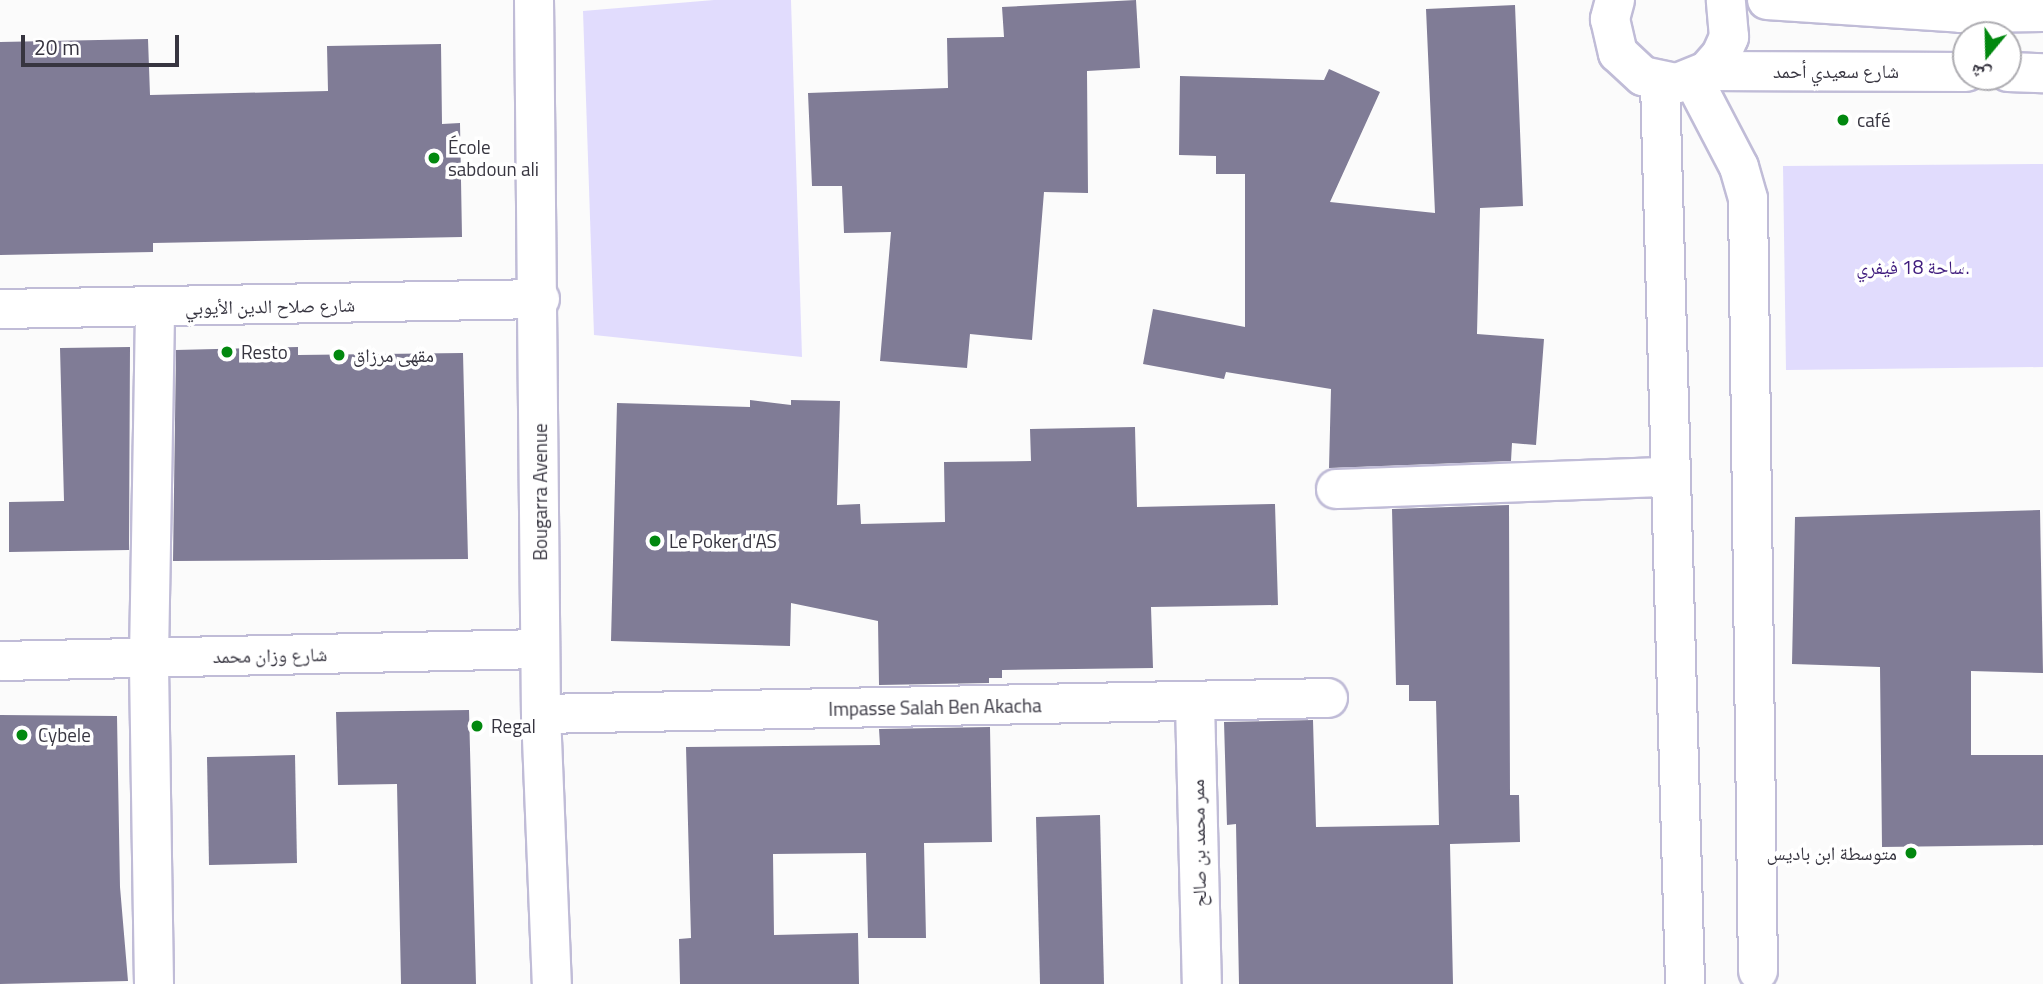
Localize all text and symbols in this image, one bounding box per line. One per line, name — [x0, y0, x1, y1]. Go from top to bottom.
scale bar — [24, 21, 182, 65]
north arrow — [1952, 21, 2022, 91]
text: 20 m — [34, 31, 80, 63]
text: ش — [1966, 57, 1995, 91]
street label: شارع سعيدي أحمد — [1773, 60, 1899, 82]
place label: café — [1857, 109, 1891, 131]
marker: café — [1835, 112, 1851, 128]
place label: École sabdoun ali — [448, 136, 539, 180]
marker: École sabdoun ali — [426, 150, 442, 166]
park label: ساحة 18 فيفري. — [1856, 256, 1970, 278]
street label: شارع صلاح الدين الأيوبي — [185, 293, 355, 319]
place label: Resto — [241, 341, 288, 363]
marker: Resto — [219, 344, 235, 360]
place label: مقهى مرزاق — [353, 344, 434, 366]
marker: مقهى مرزاق — [331, 347, 347, 363]
street label: Bougarra Avenue — [529, 423, 551, 561]
place label: Le Poker d'AS — [669, 530, 777, 552]
marker: Le Poker d'AS — [647, 533, 663, 549]
street label: شارع وزان محمد — [213, 643, 327, 667]
street label: Impasse Salah Ben Akacha — [828, 694, 1042, 720]
place label: Regal — [491, 715, 536, 737]
marker: Regal — [469, 718, 485, 734]
place label: Cybele — [38, 724, 91, 746]
marker: Cybele — [12, 725, 32, 745]
street label: ممر محمد بن صالح — [1185, 779, 1211, 907]
place label: متوسطة ابن باديس — [1767, 842, 1897, 864]
marker: متوسطة ابن باديس — [1903, 845, 1919, 861]

